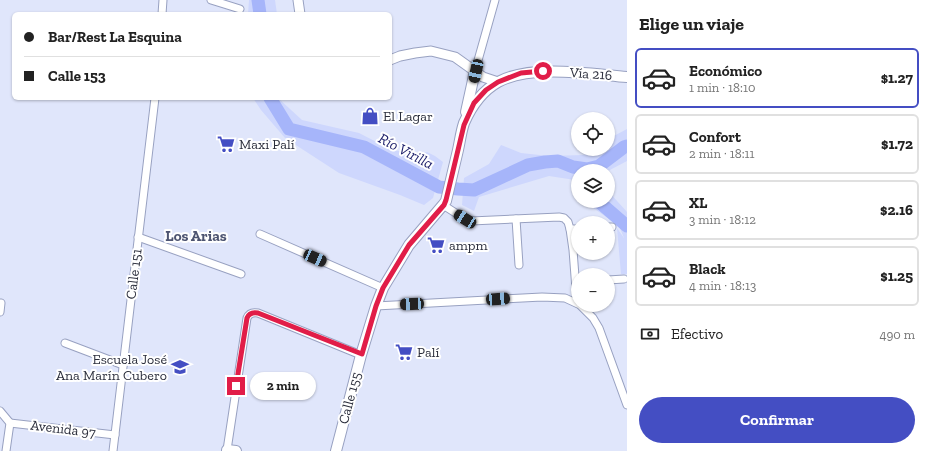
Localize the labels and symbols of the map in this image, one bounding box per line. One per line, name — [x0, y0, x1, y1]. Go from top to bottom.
car — [468, 58, 484, 84]
route start — [534, 62, 552, 80]
street label: Vía 216 — [568, 64, 613, 84]
shop icon: El Lagar — [360, 106, 380, 126]
place label: El Lagar — [383, 108, 433, 125]
water label: Río Virilla — [375, 129, 437, 173]
supermarket icon: Maxi Palí — [216, 134, 236, 154]
place label: Maxi Palí — [239, 136, 295, 153]
car — [452, 208, 478, 230]
district label: Los Arias — [165, 227, 227, 245]
supermarket icon: ampm — [426, 235, 446, 255]
place label: ampm — [449, 237, 488, 254]
street label: Calle 151 — [122, 247, 146, 300]
car — [302, 248, 328, 268]
car — [486, 292, 510, 306]
car — [400, 297, 424, 311]
supermarket icon: Palí — [394, 342, 414, 362]
place label: Palí — [417, 344, 439, 361]
place label: Escuela José Ana Marín Cubero — [56, 351, 167, 384]
school or university icon: Escuela José Ana Marín Cubero — [170, 357, 190, 377]
street label: Calle 155 — [335, 370, 365, 426]
callout: 2 min — [250, 372, 316, 400]
route end — [227, 377, 245, 395]
street label: Avenida 97 — [29, 417, 97, 441]

